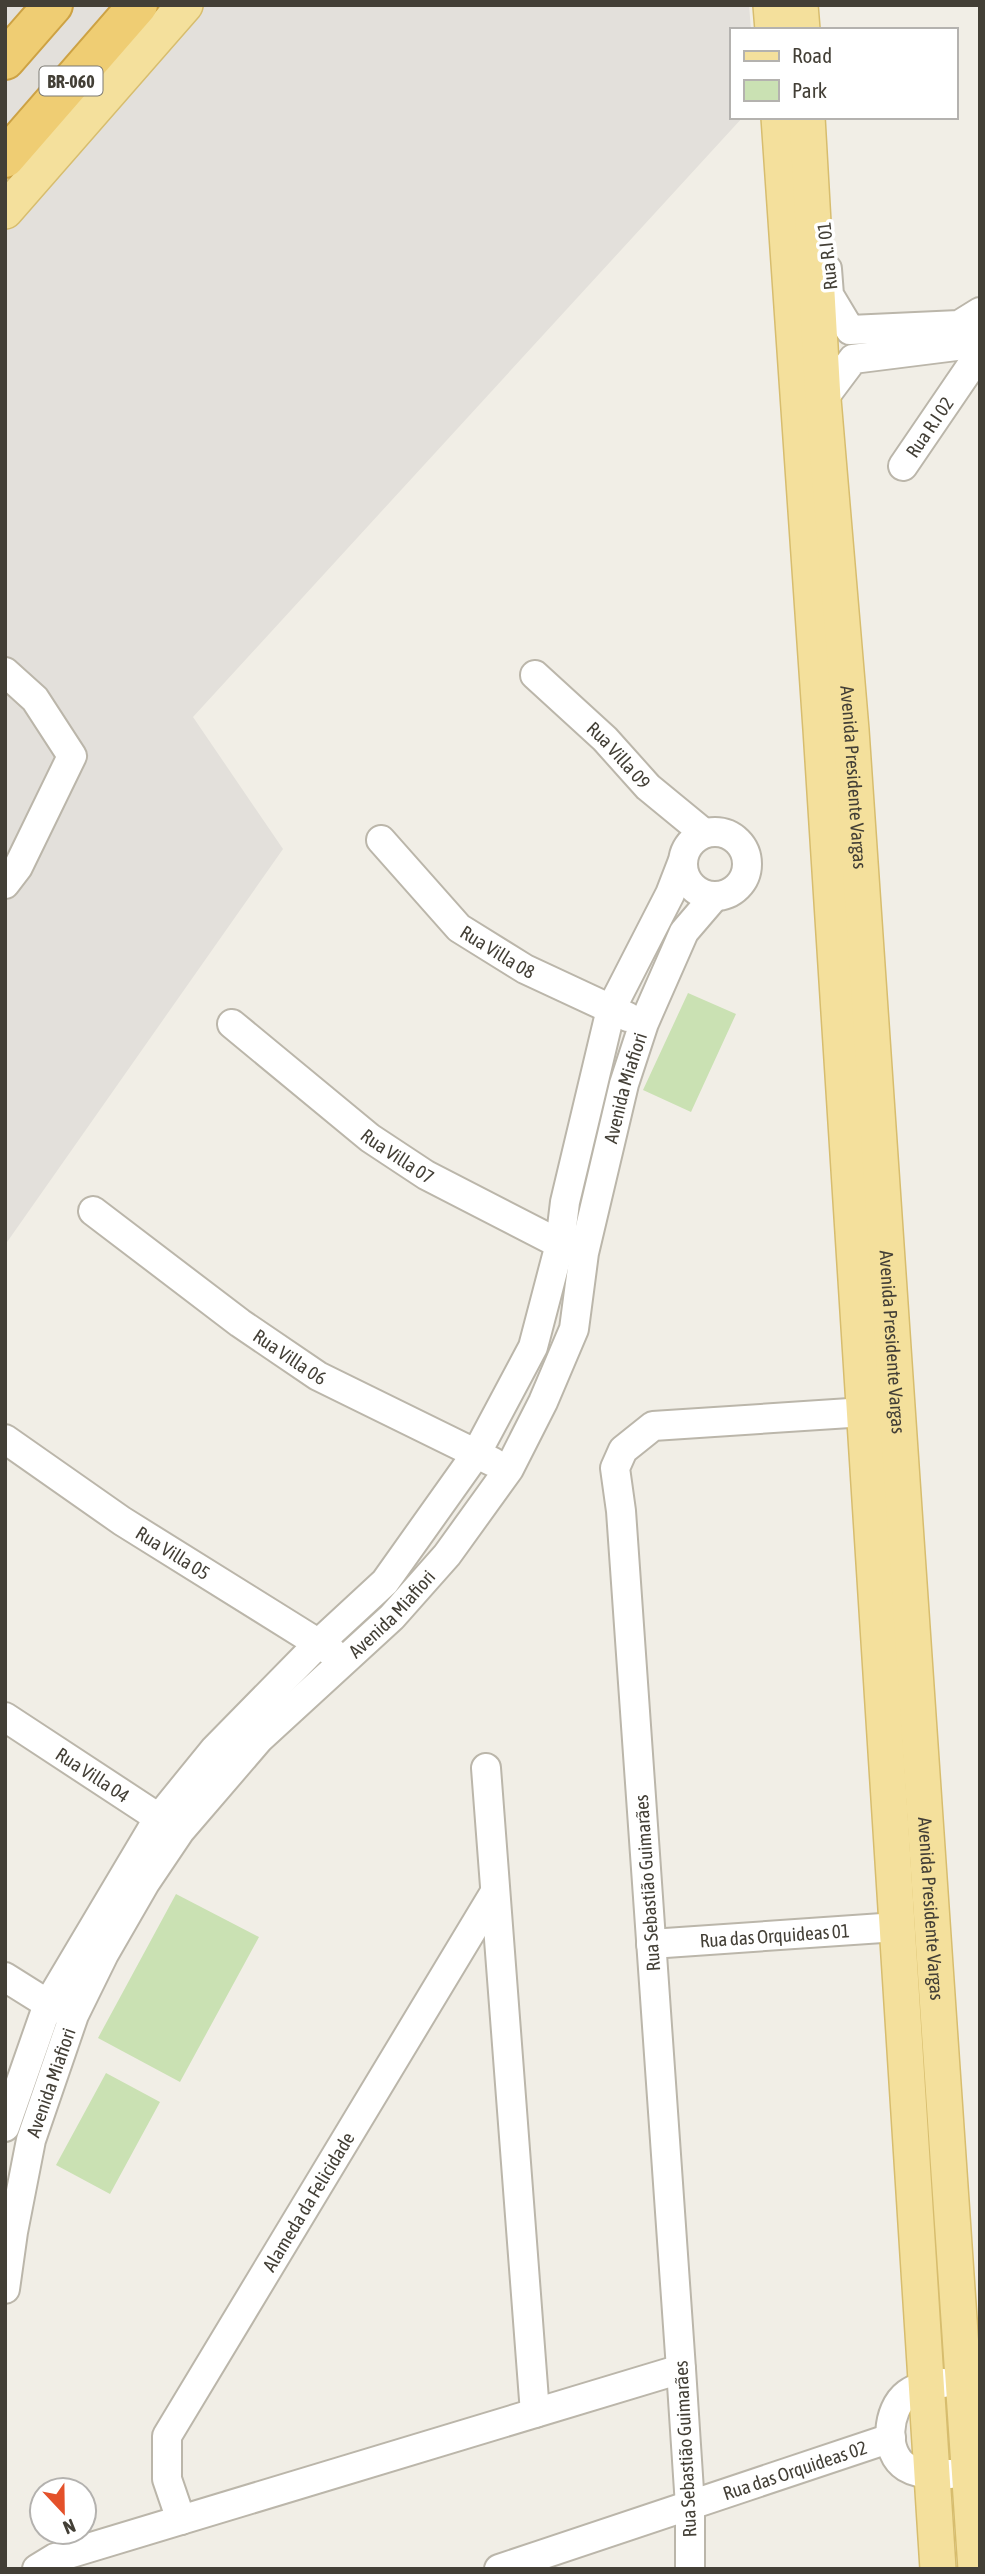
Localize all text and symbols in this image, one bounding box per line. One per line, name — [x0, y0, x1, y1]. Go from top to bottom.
legend — [730, 28, 957, 119]
text: Road — [792, 43, 832, 67]
road number: BR-060 — [40, 66, 102, 96]
text: Park — [792, 78, 827, 102]
street label: Rua R.I 01 — [812, 221, 842, 291]
street label: Rua R.I 02 — [901, 393, 958, 462]
street label: Avenida Presidente Vargas — [836, 685, 871, 870]
street label: Rua Villa 09 — [582, 717, 655, 793]
street label: Rua Villa 08 — [456, 921, 538, 983]
street label: Avenida Miafiori — [599, 1030, 651, 1146]
street label: Rua Villa 07 — [356, 1124, 438, 1188]
street label: Avenida Presidente Vargas — [875, 1250, 910, 1435]
street label: Rua Villa 06 — [249, 1324, 330, 1389]
street label: Rua Villa 05 — [132, 1521, 214, 1584]
street label: Avenida Miafiori — [344, 1565, 440, 1662]
street label: Rua Villa 04 — [52, 1743, 134, 1807]
street label: Rua Sebastião Guimarães — [630, 1794, 664, 1972]
street label: Avenida Presidente Vargas — [914, 1816, 948, 2001]
street label: Rua das Orquideas 01 — [699, 1919, 850, 1952]
street label: Avenida Miafiori — [22, 2025, 80, 2140]
street label: Alameda da Felicidade — [258, 2128, 359, 2275]
street label: Rua Sebastião Guimarães — [669, 2360, 701, 2538]
street label: Rua das Orquideas 02 — [720, 2436, 870, 2504]
north arrow — [28, 2476, 98, 2546]
text: N — [60, 2514, 79, 2539]

